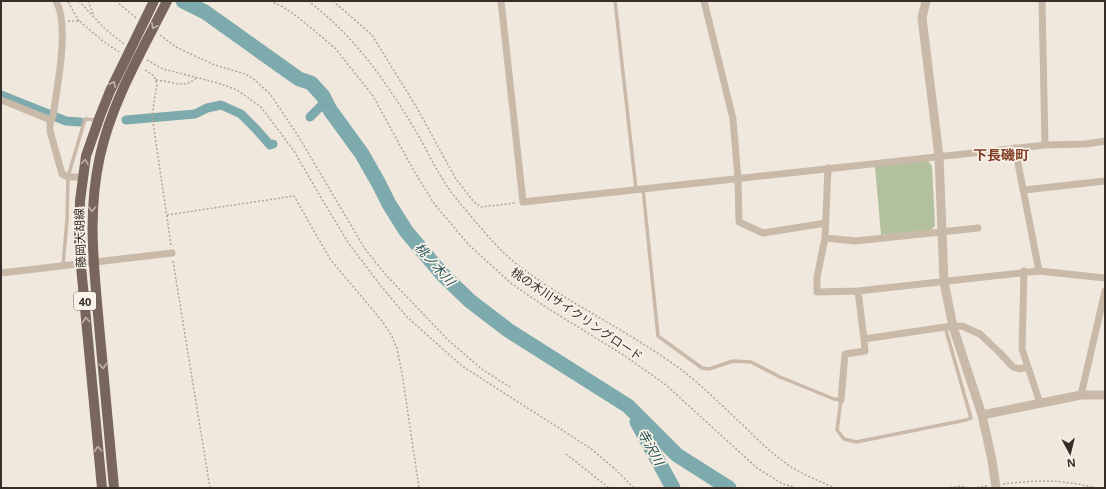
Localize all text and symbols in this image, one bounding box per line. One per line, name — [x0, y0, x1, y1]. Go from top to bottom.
one-way arrow — [152, 22, 159, 29]
one-way arrow — [108, 81, 116, 88]
district label: 下長磯町 — [973, 145, 1029, 164]
one-way arrow — [80, 159, 89, 166]
one-way arrow — [88, 206, 96, 212]
street label: 藤岡大胡線 — [70, 208, 90, 268]
water label: 桃ノ木川 — [411, 239, 460, 291]
street label: 桃の木川サイクリングロード — [508, 263, 646, 365]
road number: 40 — [74, 292, 96, 310]
one-way arrow — [82, 317, 91, 323]
one-way arrow — [98, 363, 107, 369]
water label: 寺沢川 — [634, 426, 669, 470]
north arrow — [1050, 433, 1090, 473]
one-way arrow — [94, 446, 103, 452]
text: N — [1066, 455, 1077, 471]

